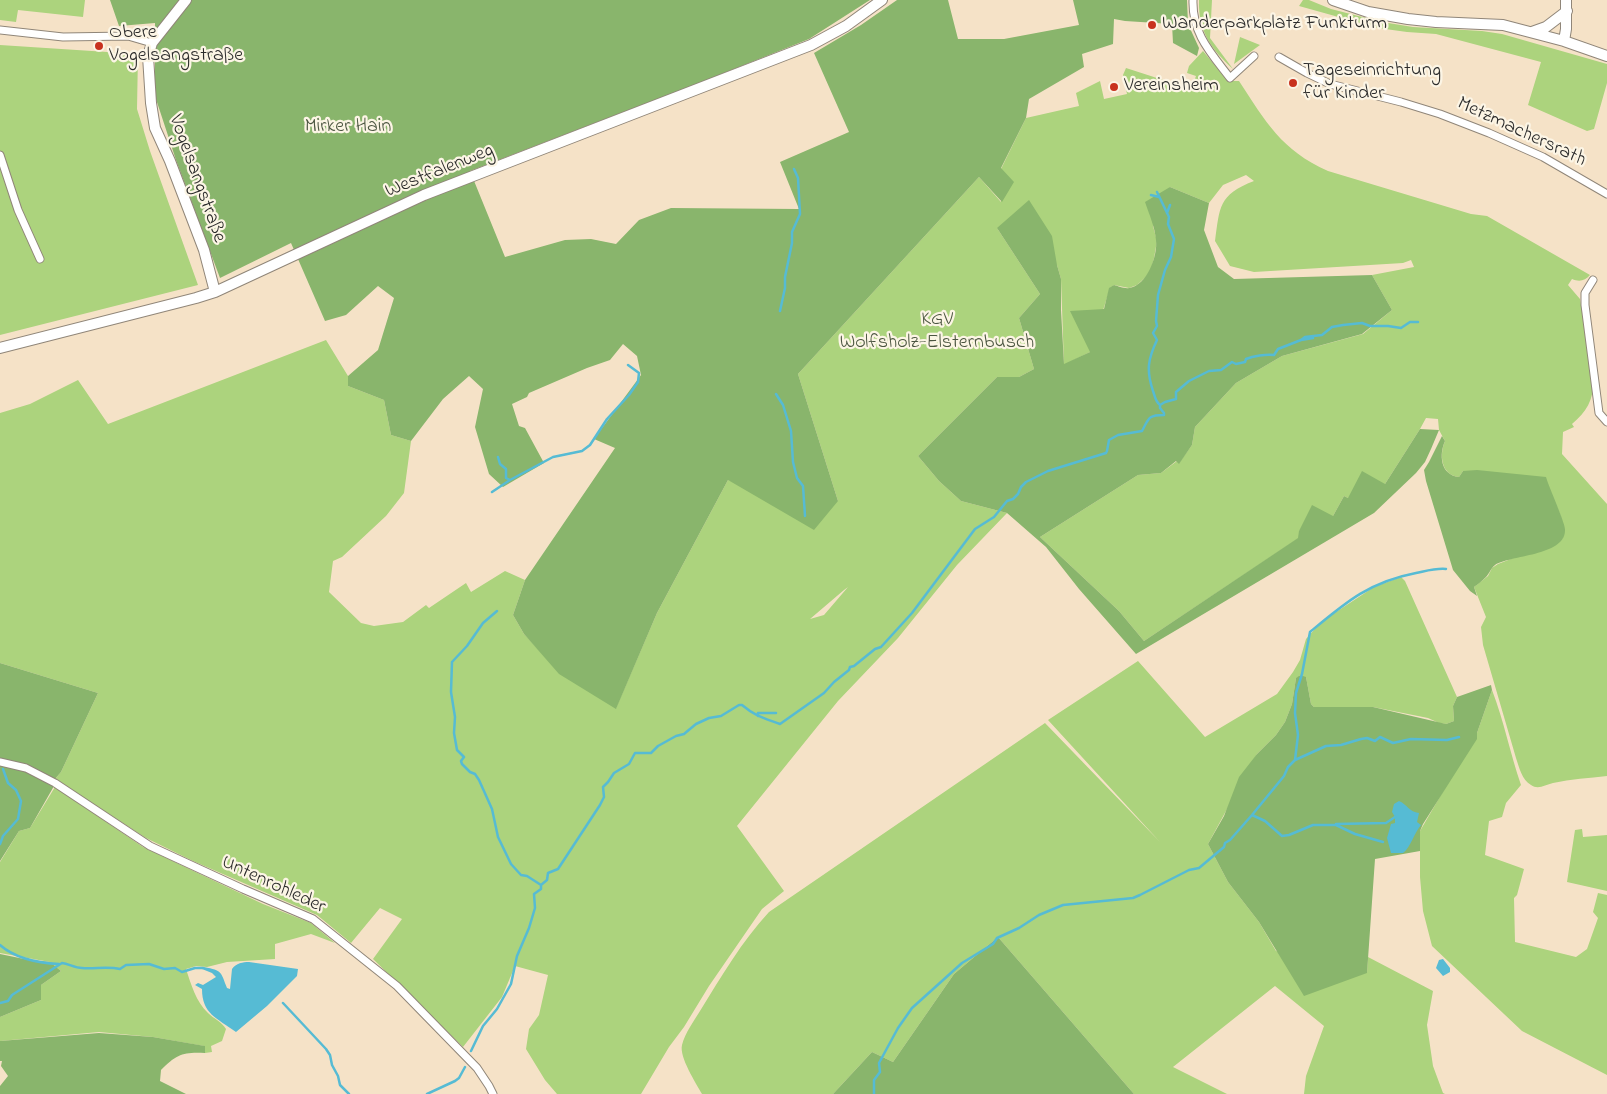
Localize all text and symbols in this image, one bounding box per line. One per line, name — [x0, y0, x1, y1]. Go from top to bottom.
place label: Wanderparkplatz Funkturm — [1162, 13, 1387, 37]
marker: Wanderparkplatz Funkturm — [1146, 19, 1158, 31]
place label: Obere Vogelsangstraße — [109, 22, 243, 69]
marker: Obere Vogelsangstraße — [93, 40, 105, 52]
place label: Tageseinrichtung für Kinder — [1303, 60, 1441, 107]
place label: Vereinsheim — [1124, 75, 1219, 99]
marker: Tageseinrichtung für Kinder — [1287, 77, 1299, 89]
marker: Vereinsheim — [1108, 81, 1120, 93]
street label: Metzmachersrath — [1453, 93, 1589, 173]
street label: Vogelsangstraße — [162, 112, 230, 246]
park label: Mirker Hain — [305, 116, 391, 140]
street label: Westfalenweg — [382, 139, 498, 205]
park label: KGV Wolfsholz-Elsternbusch — [840, 309, 1034, 356]
street label: Untenrohleder — [217, 851, 329, 921]

